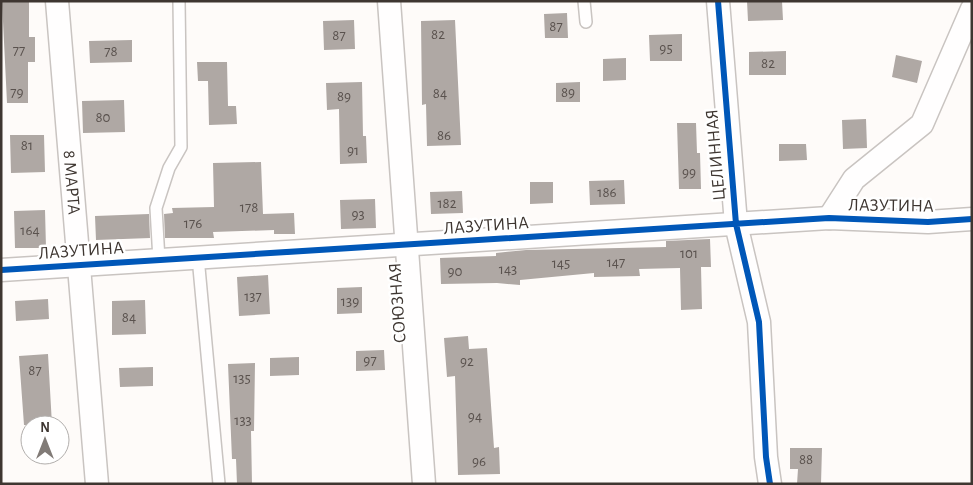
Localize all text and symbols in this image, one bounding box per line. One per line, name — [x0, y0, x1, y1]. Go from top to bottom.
house number: 87 — [549, 19, 563, 34]
house number: 82 — [431, 27, 445, 42]
house number: 87 — [332, 28, 346, 43]
house number: 95 — [659, 41, 673, 56]
house number: 77 — [13, 43, 25, 58]
house number: 78 — [104, 44, 118, 59]
house number: 82 — [761, 56, 775, 71]
house number: 79 — [10, 85, 24, 100]
house number: 89 — [561, 85, 575, 100]
house number: 84 — [433, 86, 447, 101]
house number: 89 — [337, 89, 351, 104]
street label: ЦЕЛИННАЯ — [703, 108, 729, 201]
house number: 80 — [95, 110, 111, 125]
house number: 86 — [437, 128, 451, 143]
house number: 81 — [21, 138, 33, 153]
house number: 91 — [347, 143, 359, 158]
street label: 8 МАРТА — [59, 150, 83, 216]
house number: 99 — [682, 165, 696, 180]
house number: 186 — [597, 185, 617, 200]
house number: 182 — [437, 196, 457, 211]
street label: ЛАЗУТИНА — [848, 196, 934, 216]
house number: 178 — [240, 200, 258, 215]
house number: 93 — [351, 207, 365, 222]
street label: ЛАЗУТИНА — [443, 214, 530, 238]
house number: 176 — [184, 216, 202, 231]
house number: 164 — [20, 223, 40, 238]
street label: ЛАЗУТИНА — [38, 239, 125, 263]
house number: 101 — [680, 246, 698, 261]
house number: 147 — [607, 255, 625, 270]
house number: 145 — [552, 256, 570, 271]
street label: СОЮЗНАЯ — [386, 262, 410, 344]
house number: 143 — [499, 262, 517, 277]
house number: 90 — [448, 264, 463, 279]
house number: 137 — [244, 289, 262, 304]
house number: 139 — [341, 294, 359, 309]
house number: 84 — [122, 310, 136, 325]
house number: 97 — [363, 353, 377, 368]
house number: 92 — [460, 354, 474, 369]
house number: 87 — [28, 363, 42, 378]
house number: 135 — [233, 371, 251, 386]
house number: 94 — [468, 409, 482, 424]
house number: 133 — [234, 413, 252, 428]
north arrow — [20, 415, 70, 465]
text: N — [40, 421, 50, 435]
house number: 88 — [799, 452, 813, 467]
house number: 96 — [472, 454, 486, 469]

